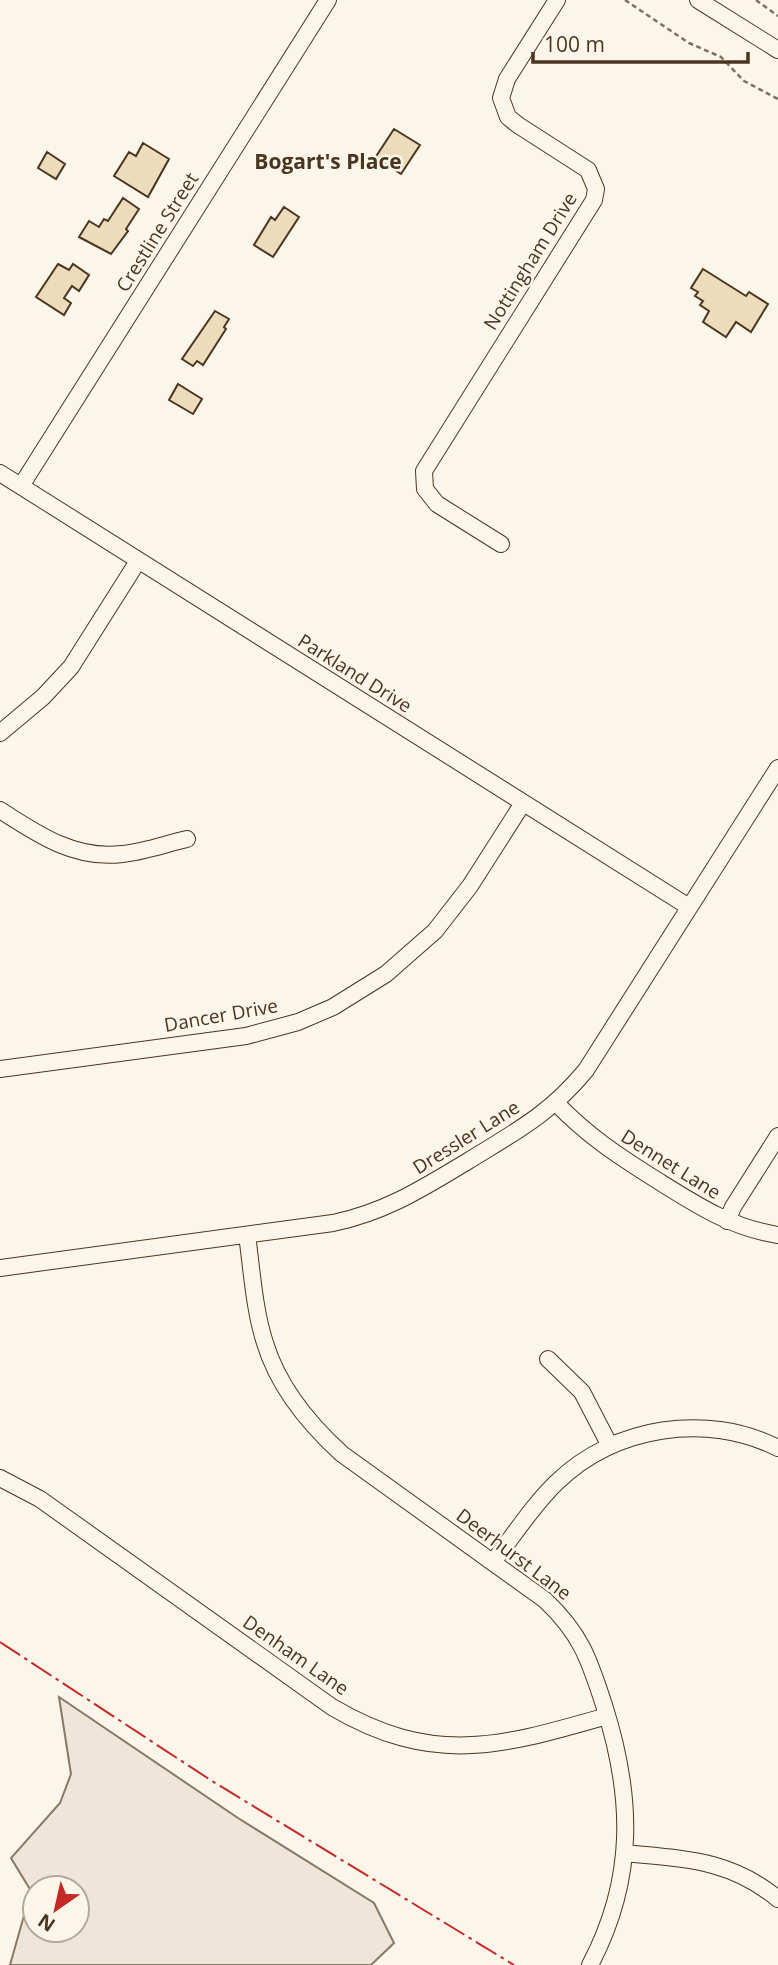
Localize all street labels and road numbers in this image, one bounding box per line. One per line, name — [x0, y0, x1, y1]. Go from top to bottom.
street label: Crestline Street — [110, 167, 204, 297]
street label: Nottingham Drive — [477, 187, 583, 335]
street label: Parkland Drive — [293, 628, 417, 718]
street label: Dancer Drive — [162, 992, 280, 1038]
street label: Dressler Lane — [408, 1094, 524, 1180]
street label: Dennet Lane — [616, 1123, 726, 1205]
street label: Deerhurst Lane — [451, 1502, 577, 1606]
street label: Denham Lane — [238, 1609, 354, 1701]

